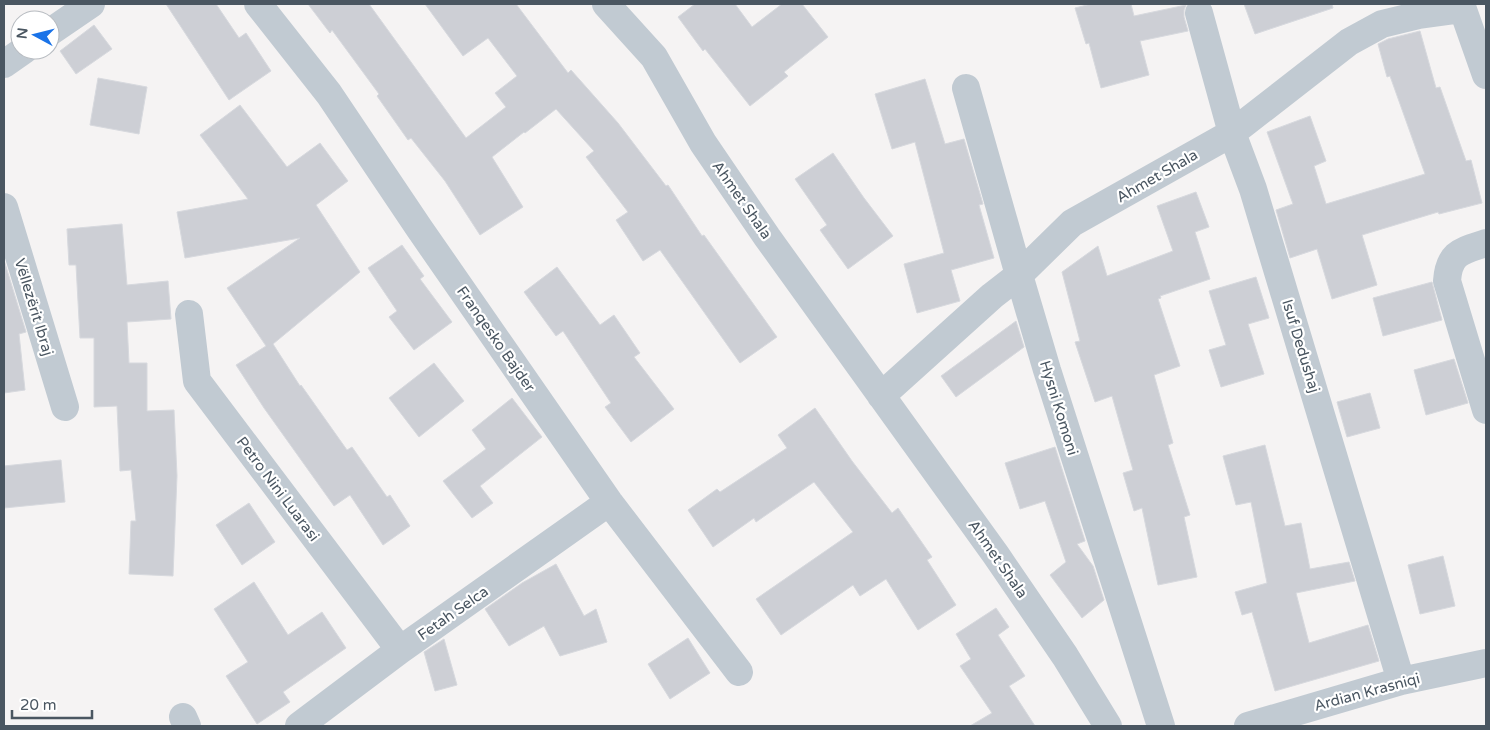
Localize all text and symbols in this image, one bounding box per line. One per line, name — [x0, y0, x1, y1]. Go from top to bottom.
north arrow — [10, 10, 60, 60]
text: N — [13, 27, 32, 40]
street label: Ahmet Shala — [1113, 145, 1201, 207]
street label: Ahmet Shala — [709, 158, 775, 242]
street label: Vëllezërit Ibraj — [11, 256, 57, 358]
street label: Franqesko Bajder — [453, 283, 539, 395]
street label: Isuf Dedushaj — [1278, 297, 1324, 395]
street label: Hysni Komoni — [1036, 358, 1082, 458]
street label: Petro Nini Luarasi — [233, 433, 323, 545]
street label: Ahmet Shala — [965, 517, 1031, 601]
street label: Fetah Selca — [414, 582, 492, 644]
street label: Ardian Krasniqi — [1312, 669, 1422, 715]
scale bar — [12, 688, 92, 720]
text: 20 m — [20, 696, 57, 714]

